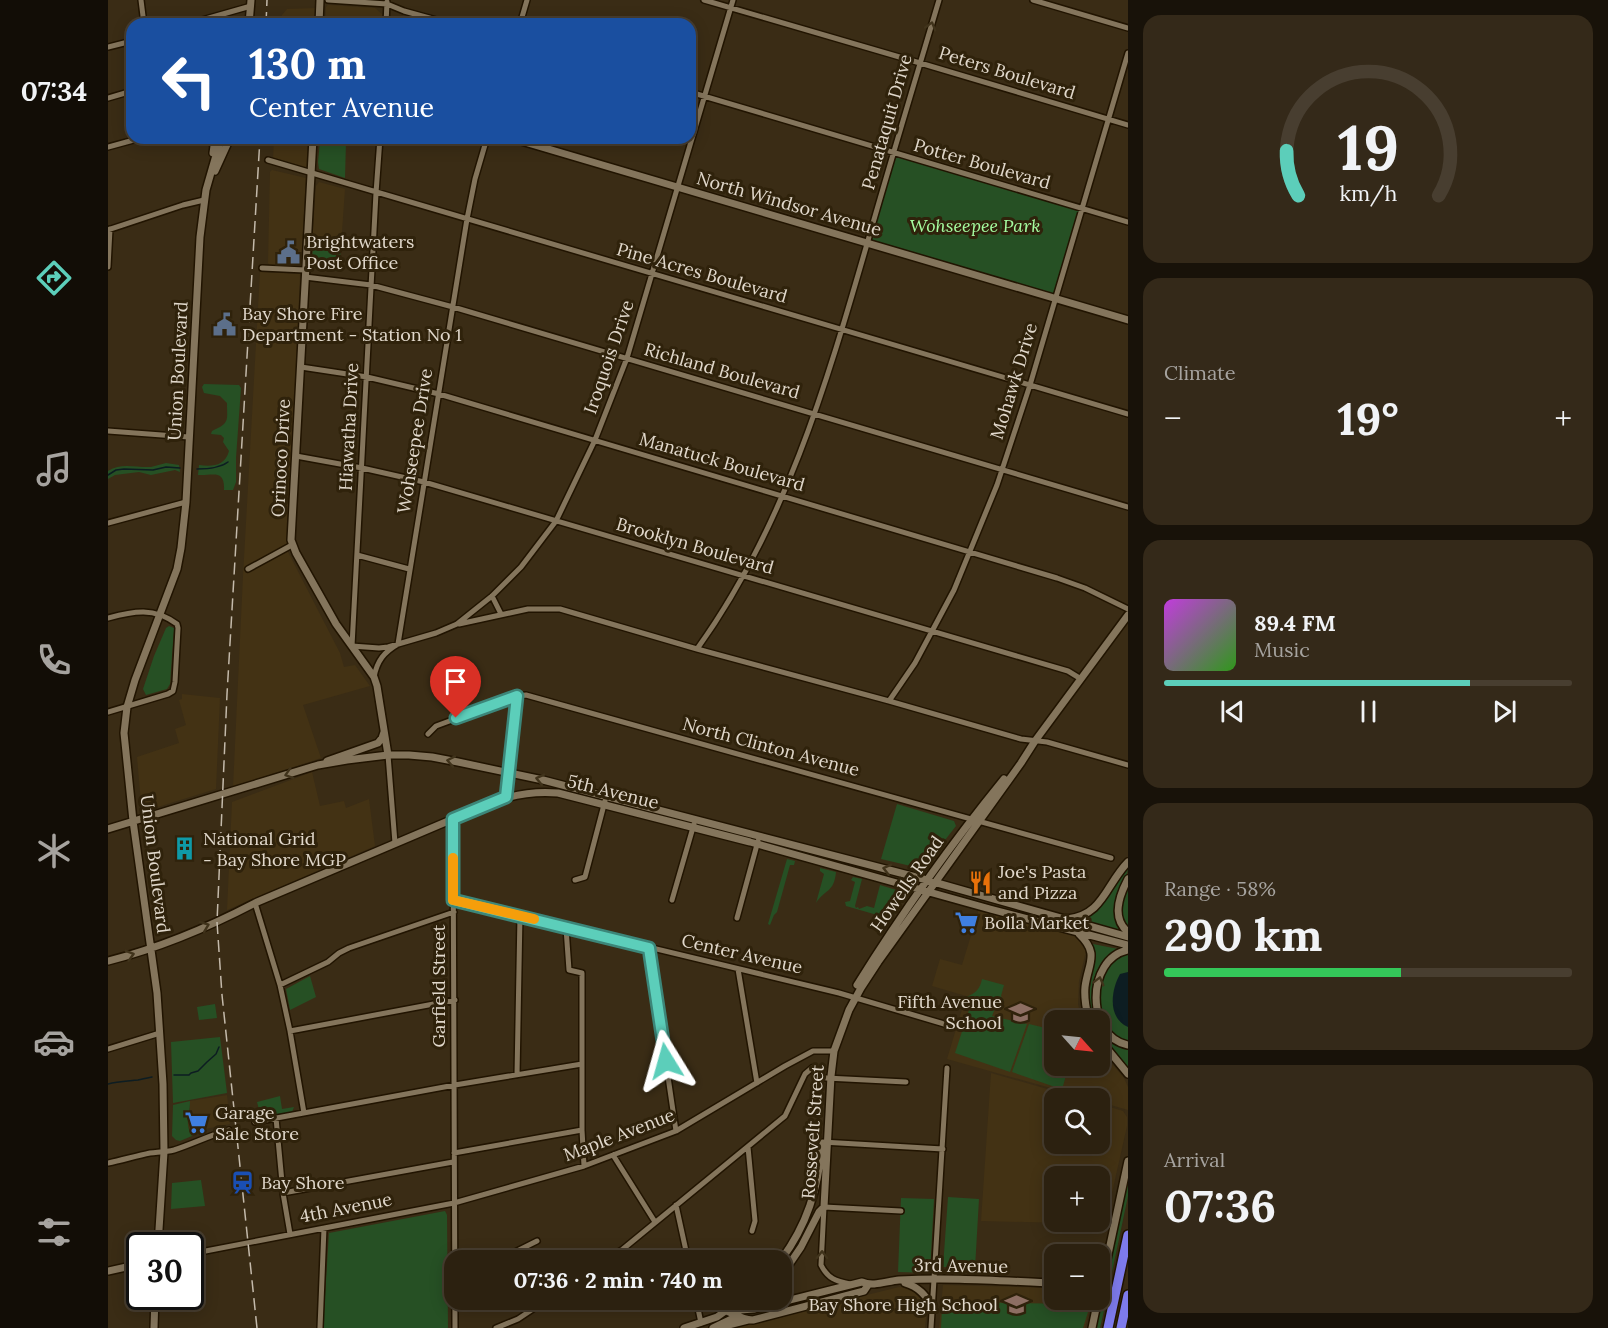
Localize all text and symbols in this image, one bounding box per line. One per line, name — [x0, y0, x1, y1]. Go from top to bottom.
one-way arrow — [924, 21, 936, 32]
text: 130 m — [249, 37, 366, 91]
street label: Peters Boulevard — [936, 41, 1078, 104]
icon: left — [150, 42, 228, 120]
street label: Penataquit Drive — [856, 51, 917, 192]
text: 07:34 — [21, 74, 87, 108]
text: Center Avenue — [249, 90, 434, 124]
text: 19 — [1337, 107, 1399, 187]
street label: Potter Boulevard — [911, 133, 1053, 194]
street label: North Windsor Avenue — [694, 166, 884, 241]
text: km/h — [1339, 179, 1397, 207]
park label: Wohseepee Park — [909, 214, 1041, 237]
place label: Brightwaters Post Office — [306, 230, 414, 274]
street label: Pine Acres Boulevard — [614, 237, 790, 308]
public building icon: Brightwaters Post Office — [275, 239, 301, 265]
icon: directions — [33, 257, 75, 299]
street label: Iroquois Drive — [578, 297, 639, 417]
street label: Union Boulevard — [162, 301, 193, 441]
place label: Bay Shore Fire Department - Station No 1 — [242, 302, 462, 346]
public building icon: Bay Shore Fire Department - Station No 1 — [211, 311, 237, 337]
street label: Mohawk Drive — [985, 320, 1042, 442]
street label: Richland Boulevard — [642, 337, 803, 404]
text: Climate — [1164, 360, 1236, 385]
street label: Hiawatha Drive — [334, 362, 363, 492]
street label: Wohseepee Drive — [392, 367, 437, 515]
text: 19° — [1337, 390, 1399, 447]
text: − — [1164, 397, 1182, 439]
text: + — [1554, 397, 1572, 439]
street label: Orinoco Drive — [266, 398, 295, 518]
street label: Manatuck Boulevard — [637, 427, 808, 496]
icon: music — [33, 448, 75, 490]
street label: Brooklyn Boulevard — [614, 512, 777, 579]
text: 89.4 FM — [1254, 609, 1336, 637]
text: Music — [1254, 637, 1310, 662]
icon: phone — [33, 639, 75, 681]
pin — [430, 656, 481, 718]
icon: arrive — [439, 665, 472, 698]
icon: previous — [1216, 695, 1249, 728]
icon: pause — [1352, 695, 1385, 728]
icon: next — [1488, 695, 1521, 728]
street label: North Clinton Avenue — [680, 712, 862, 781]
one-way arrow — [447, 755, 457, 768]
one-way arrow — [284, 767, 295, 779]
street label: 5th Avenue — [565, 769, 661, 814]
one-way arrow — [535, 774, 545, 787]
street label: Union Boulevard — [136, 793, 175, 935]
place label: National Grid - Bay Shore MGP — [203, 827, 346, 871]
icon: climate — [33, 830, 75, 872]
street label: Howells Road — [865, 831, 948, 936]
building icon: National Grid - Bay Shore MGP — [172, 836, 198, 862]
place label: Joe's Pasta and Pizza — [997, 860, 1086, 904]
one-way arrow — [882, 864, 892, 877]
restaurant icon: Joe's Pasta and Pizza — [967, 869, 993, 895]
text: Range · 58% — [1164, 876, 1276, 901]
text: 290 km — [1164, 906, 1323, 963]
supermarket icon: Bolla Market — [953, 910, 979, 936]
place label: Bolla Market — [984, 911, 1089, 934]
one-way arrow — [199, 921, 210, 934]
street label: Garfield Street — [427, 924, 450, 1048]
street label: Center Avenue — [679, 928, 805, 979]
one-way arrow — [124, 950, 134, 962]
one-way arrow — [1092, 976, 1104, 987]
place label: Fifth Avenue School — [897, 990, 1002, 1034]
school or university icon: Fifth Avenue School — [1007, 999, 1033, 1025]
north arrow — [1044, 1010, 1110, 1076]
map controls — [1044, 1010, 1110, 1310]
icon: car — [33, 1021, 75, 1063]
position arrow — [634, 1029, 698, 1093]
street label: Rossevelt Street — [796, 1064, 829, 1200]
button: search — [1044, 1088, 1110, 1154]
place label: Garage Sale Store — [215, 1101, 299, 1145]
street label: Maple Avenue — [560, 1103, 678, 1166]
supermarket icon: Garage Sale Store — [184, 1110, 210, 1136]
text: Arrival — [1164, 1147, 1225, 1172]
button: + — [1044, 1166, 1110, 1232]
station icon: Bay Shore — [230, 1170, 256, 1196]
place label: Bay Shore — [261, 1171, 345, 1194]
text: 07:36 — [1164, 1177, 1276, 1234]
street label: 4th Avenue — [298, 1187, 394, 1228]
icon: filters — [33, 1211, 75, 1253]
speed limit sign: 30 — [126, 1232, 204, 1310]
button: − — [1044, 1244, 1110, 1310]
one-way arrow — [815, 1250, 828, 1259]
street label: 3rd Avenue — [914, 1253, 1009, 1278]
text: 07:36 · 2 min · 740 m — [514, 1266, 722, 1294]
school or university icon: Bay Shore High School — [1003, 1292, 1029, 1318]
place label: Bay Shore High School — [808, 1293, 998, 1316]

